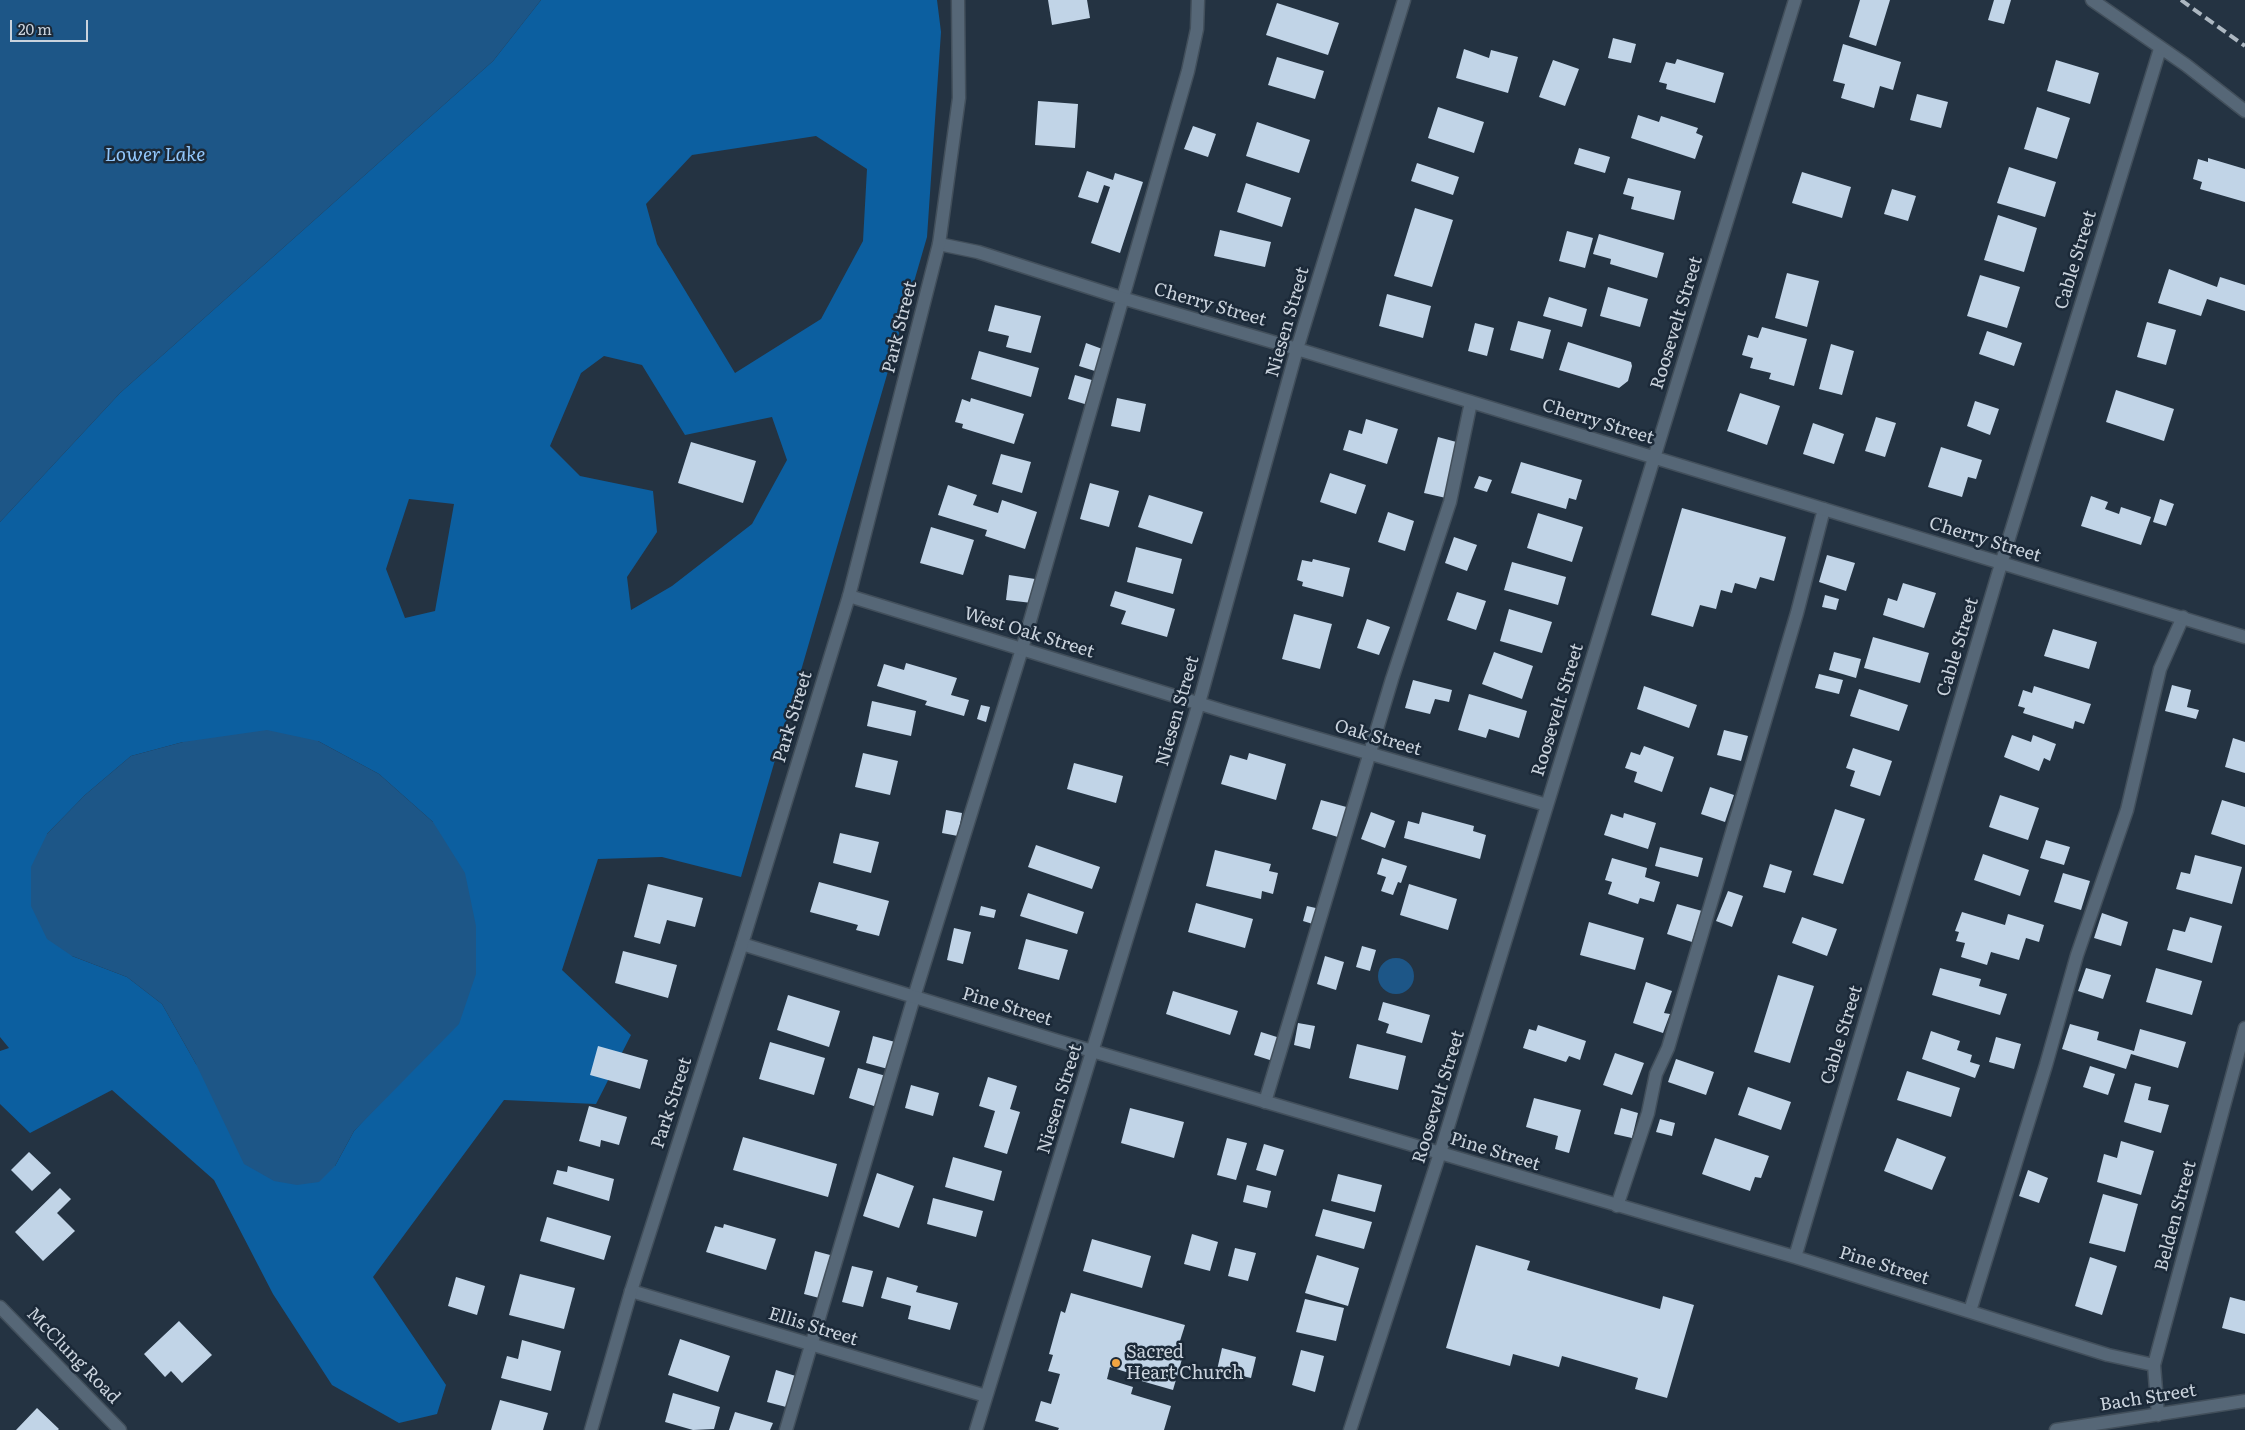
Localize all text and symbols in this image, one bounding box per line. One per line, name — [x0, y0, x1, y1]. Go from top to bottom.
scale bar — [12, 10, 90, 42]
text: 20 m — [18, 17, 52, 40]
water label: Lower Lake — [105, 144, 205, 166]
street label: Cable Street — [2051, 208, 2101, 312]
street label: Roosevelt Street — [1646, 254, 1708, 392]
street label: Niesen Street — [1262, 264, 1314, 380]
street label: Park Street — [878, 279, 922, 375]
street label: Cherry Street — [1151, 279, 1269, 331]
street label: Cherry Street — [1539, 395, 1657, 449]
street label: Cherry Street — [1926, 513, 2044, 567]
street label: Cable Street — [1933, 595, 1983, 699]
street label: West Oak Street — [961, 603, 1097, 663]
street label: Roosevelt Street — [1527, 641, 1589, 779]
street label: Niesen Street — [1152, 653, 1204, 769]
street label: Park Street — [769, 669, 817, 765]
street label: Oak Street — [1332, 715, 1424, 761]
street label: Pine Street — [959, 983, 1055, 1031]
street label: Cable Street — [1817, 983, 1867, 1087]
street label: Roosevelt Street — [1408, 1028, 1470, 1166]
street label: Niesen Street — [1033, 1041, 1087, 1157]
street label: Park Street — [647, 1055, 697, 1151]
street label: Pine Street — [1447, 1128, 1543, 1176]
street label: Belden Street — [2151, 1158, 2201, 1274]
street label: Pine Street — [1836, 1242, 1932, 1290]
street label: McClung Road — [22, 1303, 124, 1409]
street label: Ellis Street — [766, 1303, 860, 1351]
place label: Sacred Heart Church — [1126, 1342, 1244, 1385]
marker: Sacred Heart Church — [1110, 1357, 1122, 1369]
street label: Bach Street — [2098, 1380, 2198, 1416]

